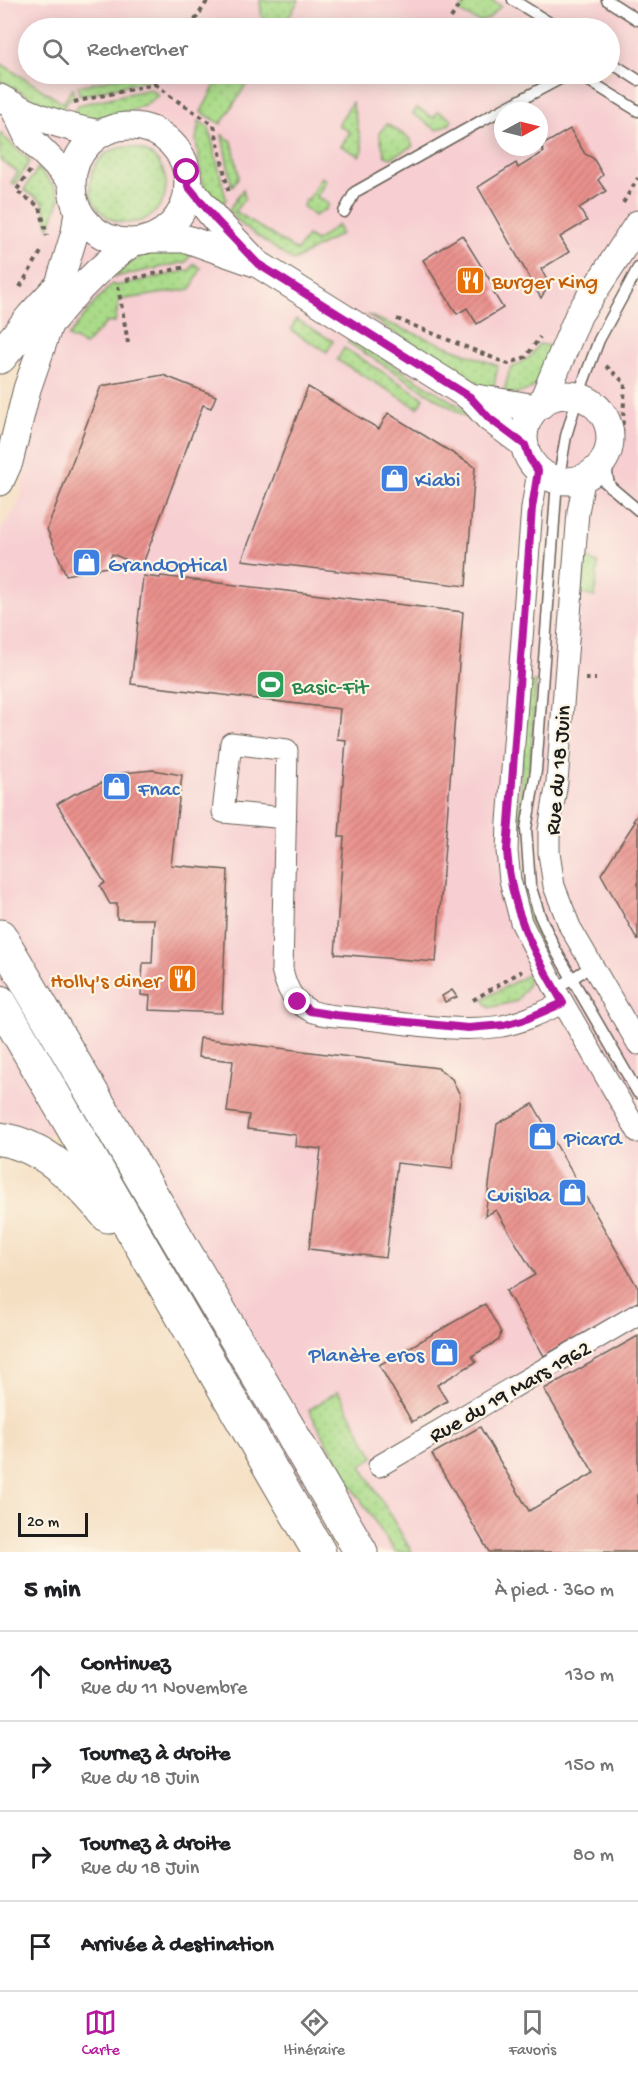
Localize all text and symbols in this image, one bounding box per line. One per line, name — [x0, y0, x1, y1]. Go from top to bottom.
search box — [18, 18, 620, 84]
icon: search — [39, 35, 72, 68]
text: Rechercher — [87, 38, 187, 64]
north arrow — [494, 102, 548, 156]
route start — [173, 158, 199, 184]
restaurant icon: Burger King — [455, 264, 487, 296]
place label: Burger King — [491, 271, 598, 297]
shop icon: Kiabi — [378, 462, 410, 494]
place label: Kiabi — [415, 469, 460, 495]
shop icon: GrandOptical — [71, 547, 103, 579]
place label: GrandOptical — [108, 554, 228, 580]
sports icon: Basic-Fit — [255, 669, 287, 701]
place label: Basic-Fit — [291, 676, 370, 702]
street label: Rue du 18 Juin — [541, 704, 579, 836]
shop icon: Fnac — [101, 771, 133, 803]
place label: Fnac — [137, 778, 181, 804]
restaurant icon: Holly's diner — [166, 963, 198, 995]
place label: Holly's diner — [50, 970, 163, 996]
route end — [284, 988, 310, 1014]
shop icon: Picard — [527, 1121, 559, 1153]
place label: Picard — [563, 1128, 623, 1154]
shop icon: Cuisiba — [556, 1177, 588, 1209]
place label: Cuisiba — [487, 1184, 552, 1210]
street label: Rue du 19 Mars 1962 — [426, 1337, 597, 1450]
shop icon: Planète eros — [429, 1337, 461, 1369]
place label: Planète eros — [308, 1344, 425, 1370]
scale bar — [18, 1510, 88, 1538]
text: 20 m — [27, 1514, 59, 1533]
text: 5 min — [24, 1576, 80, 1607]
text: À pied · 360 m — [495, 1580, 614, 1603]
text: Continuez — [81, 1652, 170, 1678]
icon: ahead — [24, 1660, 57, 1693]
text: 130 m — [565, 1665, 614, 1688]
text: Rue du 11 Novembre — [81, 1678, 247, 1701]
text: Tournez à droite — [81, 1742, 230, 1768]
icon: right — [24, 1750, 57, 1783]
text: 150 m — [565, 1755, 614, 1778]
text: Rue du 18 Juin — [81, 1768, 199, 1791]
text: Tournez à droite — [81, 1832, 230, 1858]
icon: right — [24, 1840, 57, 1873]
text: 80 m — [573, 1845, 614, 1868]
text: Rue du 18 Juin — [81, 1858, 199, 1881]
icon: arrive — [24, 1930, 57, 1963]
text: Arrivée à destination — [81, 1933, 274, 1959]
tab: Carte — [82, 2006, 120, 2061]
tab: Itinéraire — [283, 2006, 345, 2061]
tab: Favoris — [509, 2006, 556, 2061]

